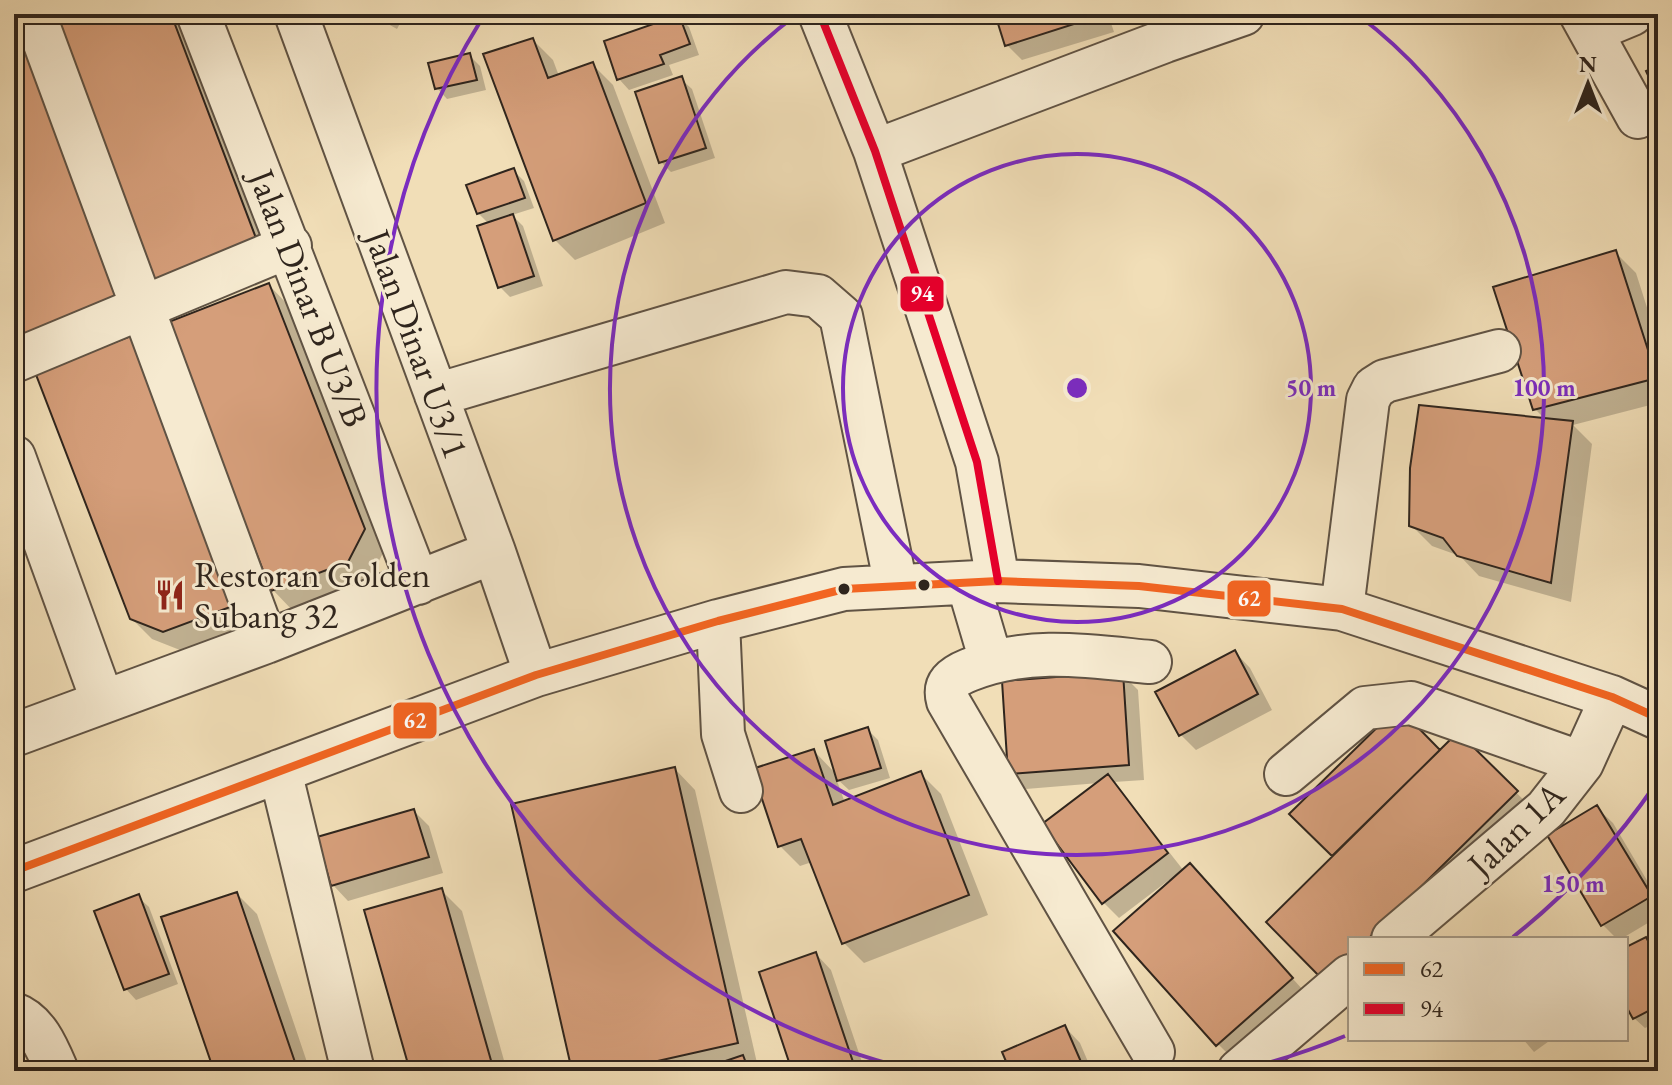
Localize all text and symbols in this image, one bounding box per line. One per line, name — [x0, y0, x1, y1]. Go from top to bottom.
north arrow — [1548, 44, 1628, 124]
text: N — [1579, 50, 1597, 79]
street label: Jalan Dinar B U3/B — [237, 160, 380, 433]
street label: Jalan Dinar U3/1 — [353, 220, 480, 465]
line badge: 94 — [899, 275, 945, 313]
text: 94 — [910, 279, 934, 308]
text: 50 m — [1286, 372, 1336, 403]
text: 100 m — [1512, 372, 1576, 403]
centre of rings — [1063, 374, 1091, 402]
place label: Restoran Golden Subang 32 — [194, 551, 430, 639]
unlabelled marker — [916, 577, 932, 593]
restaurant icon: Restoran Golden Subang 32 — [153, 578, 187, 612]
line badge: 62 — [1226, 579, 1272, 618]
unlabelled marker — [836, 581, 852, 597]
text: 62 — [1237, 584, 1261, 613]
line badge: 62 — [392, 701, 438, 740]
text: 62 — [403, 706, 427, 735]
street label: Jalan 1A — [1455, 770, 1576, 889]
text: 150 m — [1541, 868, 1605, 899]
legend — [1348, 937, 1628, 1041]
text: 62 — [1420, 953, 1444, 984]
text: 94 — [1420, 993, 1444, 1024]

